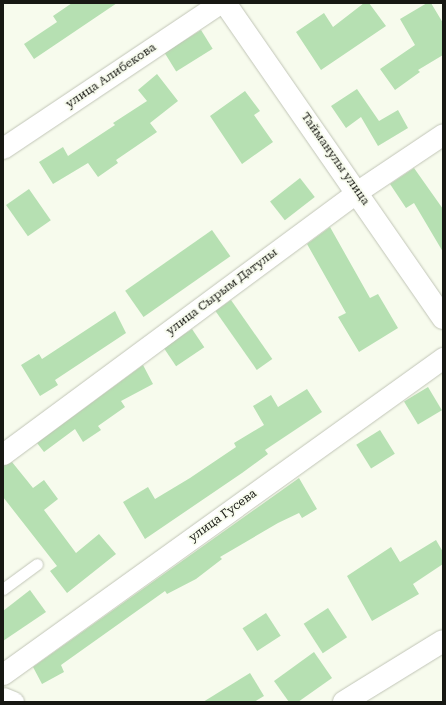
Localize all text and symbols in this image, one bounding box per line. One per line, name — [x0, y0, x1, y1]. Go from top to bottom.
street label: улица Алибекова — [63, 40, 159, 112]
street label: Тайманулы улица — [298, 110, 372, 208]
street label: улица Сырым Датулы — [164, 245, 280, 339]
street label: улица Гусева — [186, 487, 260, 545]

